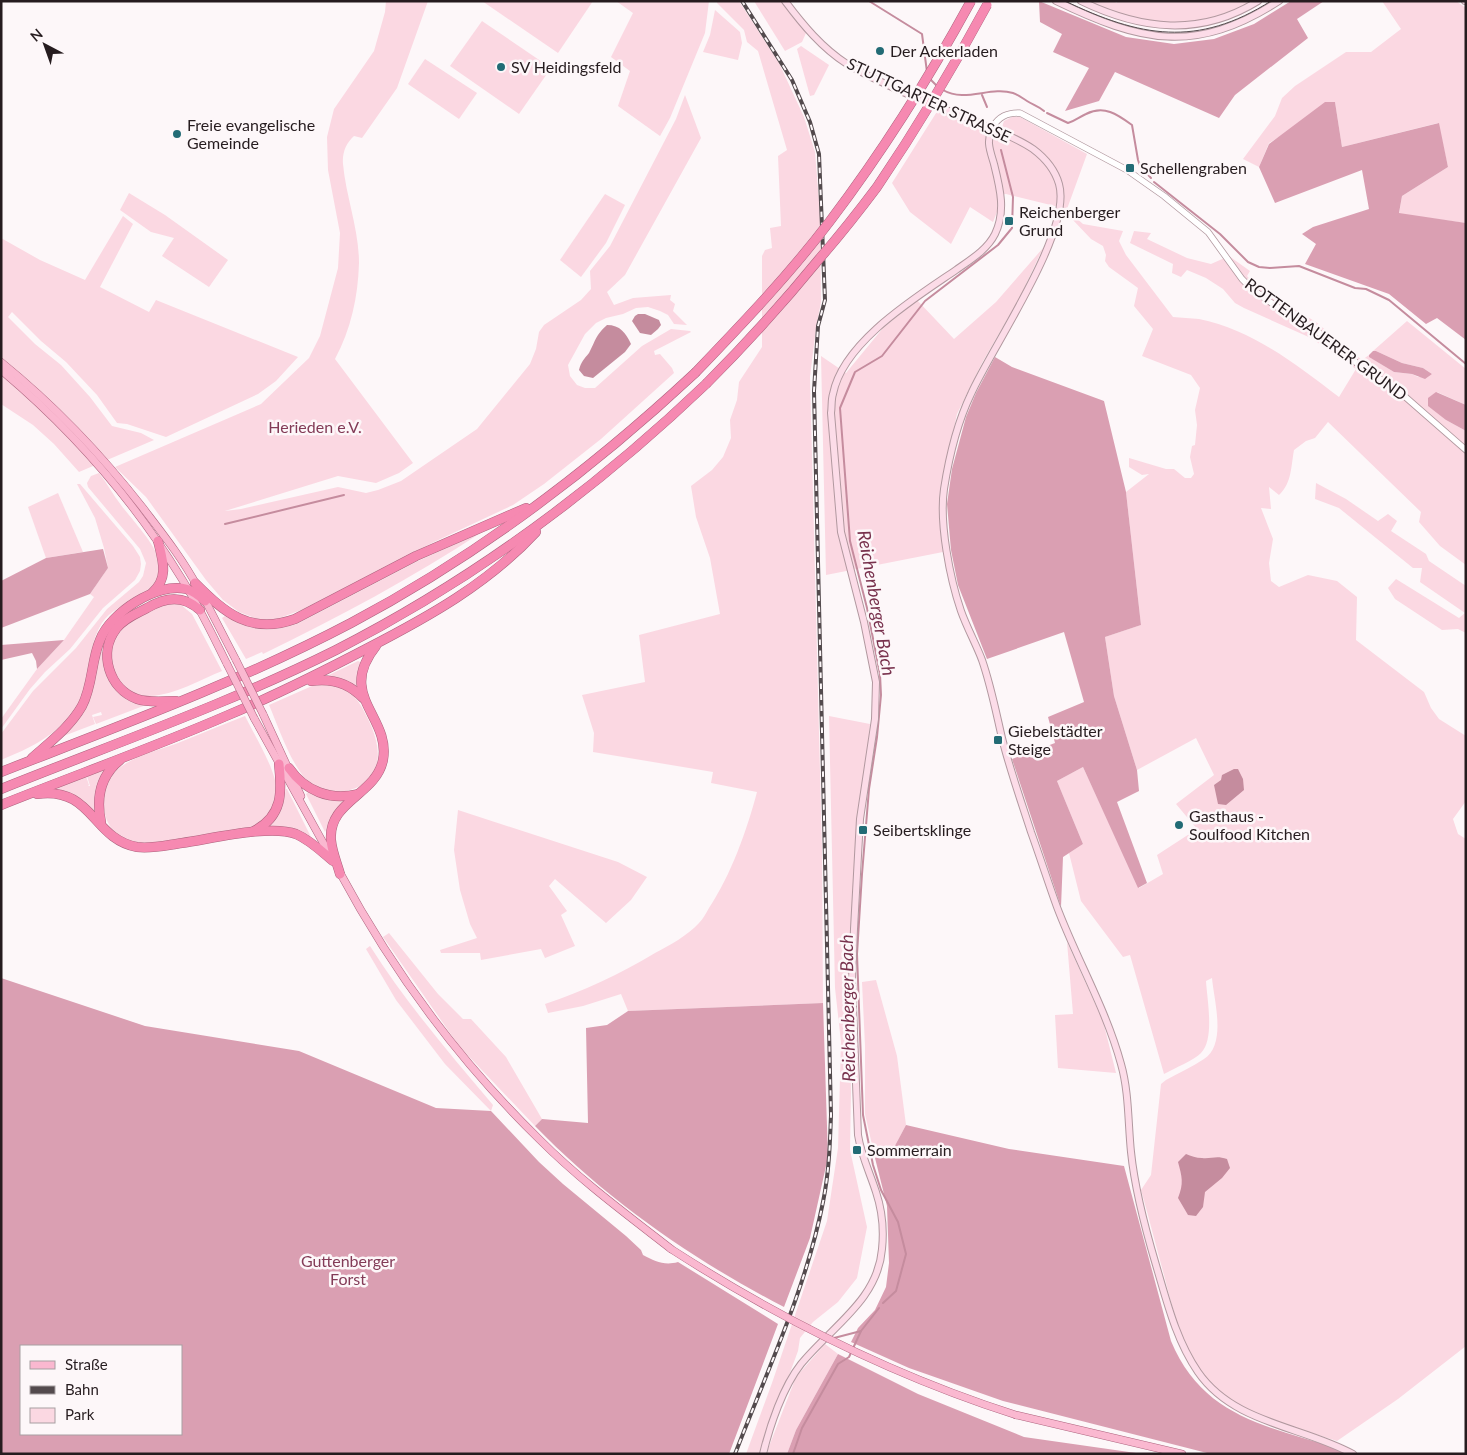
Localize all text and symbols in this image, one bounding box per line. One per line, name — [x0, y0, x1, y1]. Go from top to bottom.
north arrow — [20, 20, 70, 70]
text: N — [26, 25, 46, 45]
place label: Der Ackerladen — [890, 41, 998, 60]
marker: Der Ackerladen — [874, 45, 886, 57]
street label: STUTTGARTER STRASSE — [844, 53, 1014, 146]
place label: SV Heidingsfeld — [511, 57, 622, 76]
marker: SV Heidingsfeld — [495, 61, 507, 73]
place label: Freie evangelische Gemeinde — [187, 115, 315, 152]
marker: Freie evangelische Gemeinde — [171, 128, 183, 140]
place label: Schellengraben — [1140, 158, 1247, 177]
marker: Schellengraben — [1124, 162, 1136, 174]
place label: Reichenberger Grund — [1019, 202, 1120, 239]
marker: Reichenberger Grund — [1003, 215, 1015, 227]
street label: ROTTENBAUERER GRUND — [1242, 273, 1411, 404]
park label: Herieden e.V. — [268, 417, 362, 436]
water label: Reichenberger Bach — [853, 528, 901, 677]
place label: Giebelstädter Steige — [1008, 721, 1103, 758]
marker: Giebelstädter Steige — [992, 734, 1004, 746]
place label: Gasthaus - Soulfood Kitchen — [1189, 806, 1310, 843]
marker: Gasthaus - Soulfood Kitchen — [1173, 819, 1185, 831]
place label: Seibertsklinge — [873, 820, 971, 839]
marker: Seibertsklinge — [857, 824, 869, 836]
water label: Reichenberger Bach — [835, 934, 859, 1082]
place label: Sommerrain — [867, 1140, 952, 1159]
marker: Sommerrain — [851, 1144, 863, 1156]
park label: Guttenberger Forst — [301, 1251, 395, 1288]
legend — [20, 1345, 182, 1435]
text: Straße — [65, 1355, 108, 1373]
text: Bahn — [65, 1380, 99, 1398]
text: Park — [65, 1405, 95, 1423]

